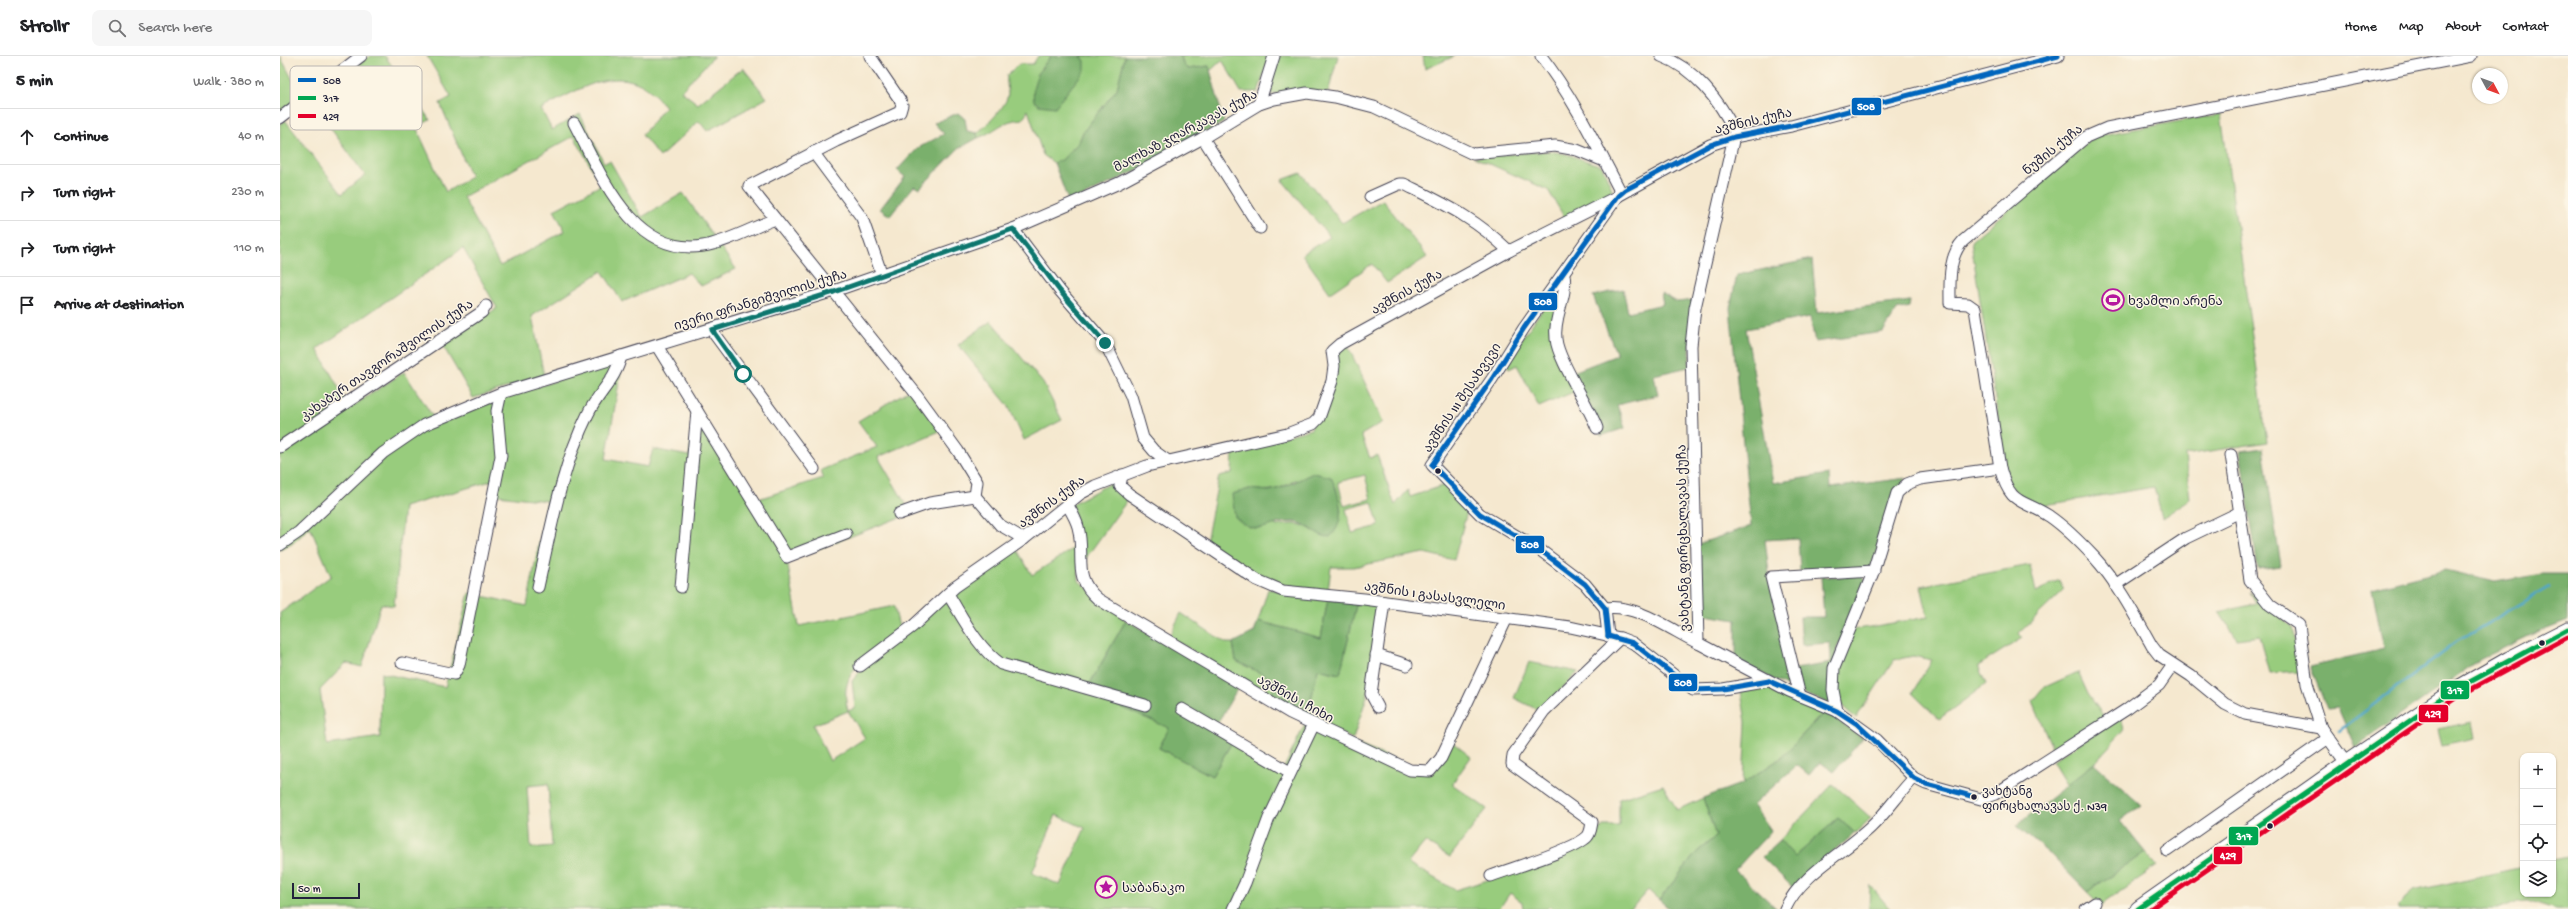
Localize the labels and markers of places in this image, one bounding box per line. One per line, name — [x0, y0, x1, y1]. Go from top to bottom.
sports icon: ხვამლი არენა — [2100, 287, 2126, 313]
place label: ხვამლი არენა — [2128, 295, 2223, 310]
unlabelled marker — [1433, 466, 1443, 476]
unlabelled marker — [2537, 638, 2547, 648]
place label: ვახტანგ ფირცხალავას ქ. N39 — [1982, 785, 2107, 815]
marker: ვახტანგ ფირცხალავას ქ. N39 — [1969, 792, 1979, 802]
unlabelled marker — [2265, 821, 2275, 831]
place icon: საბანაკო — [1093, 874, 1119, 900]
place label: საბანაკო — [1122, 882, 1185, 897]

